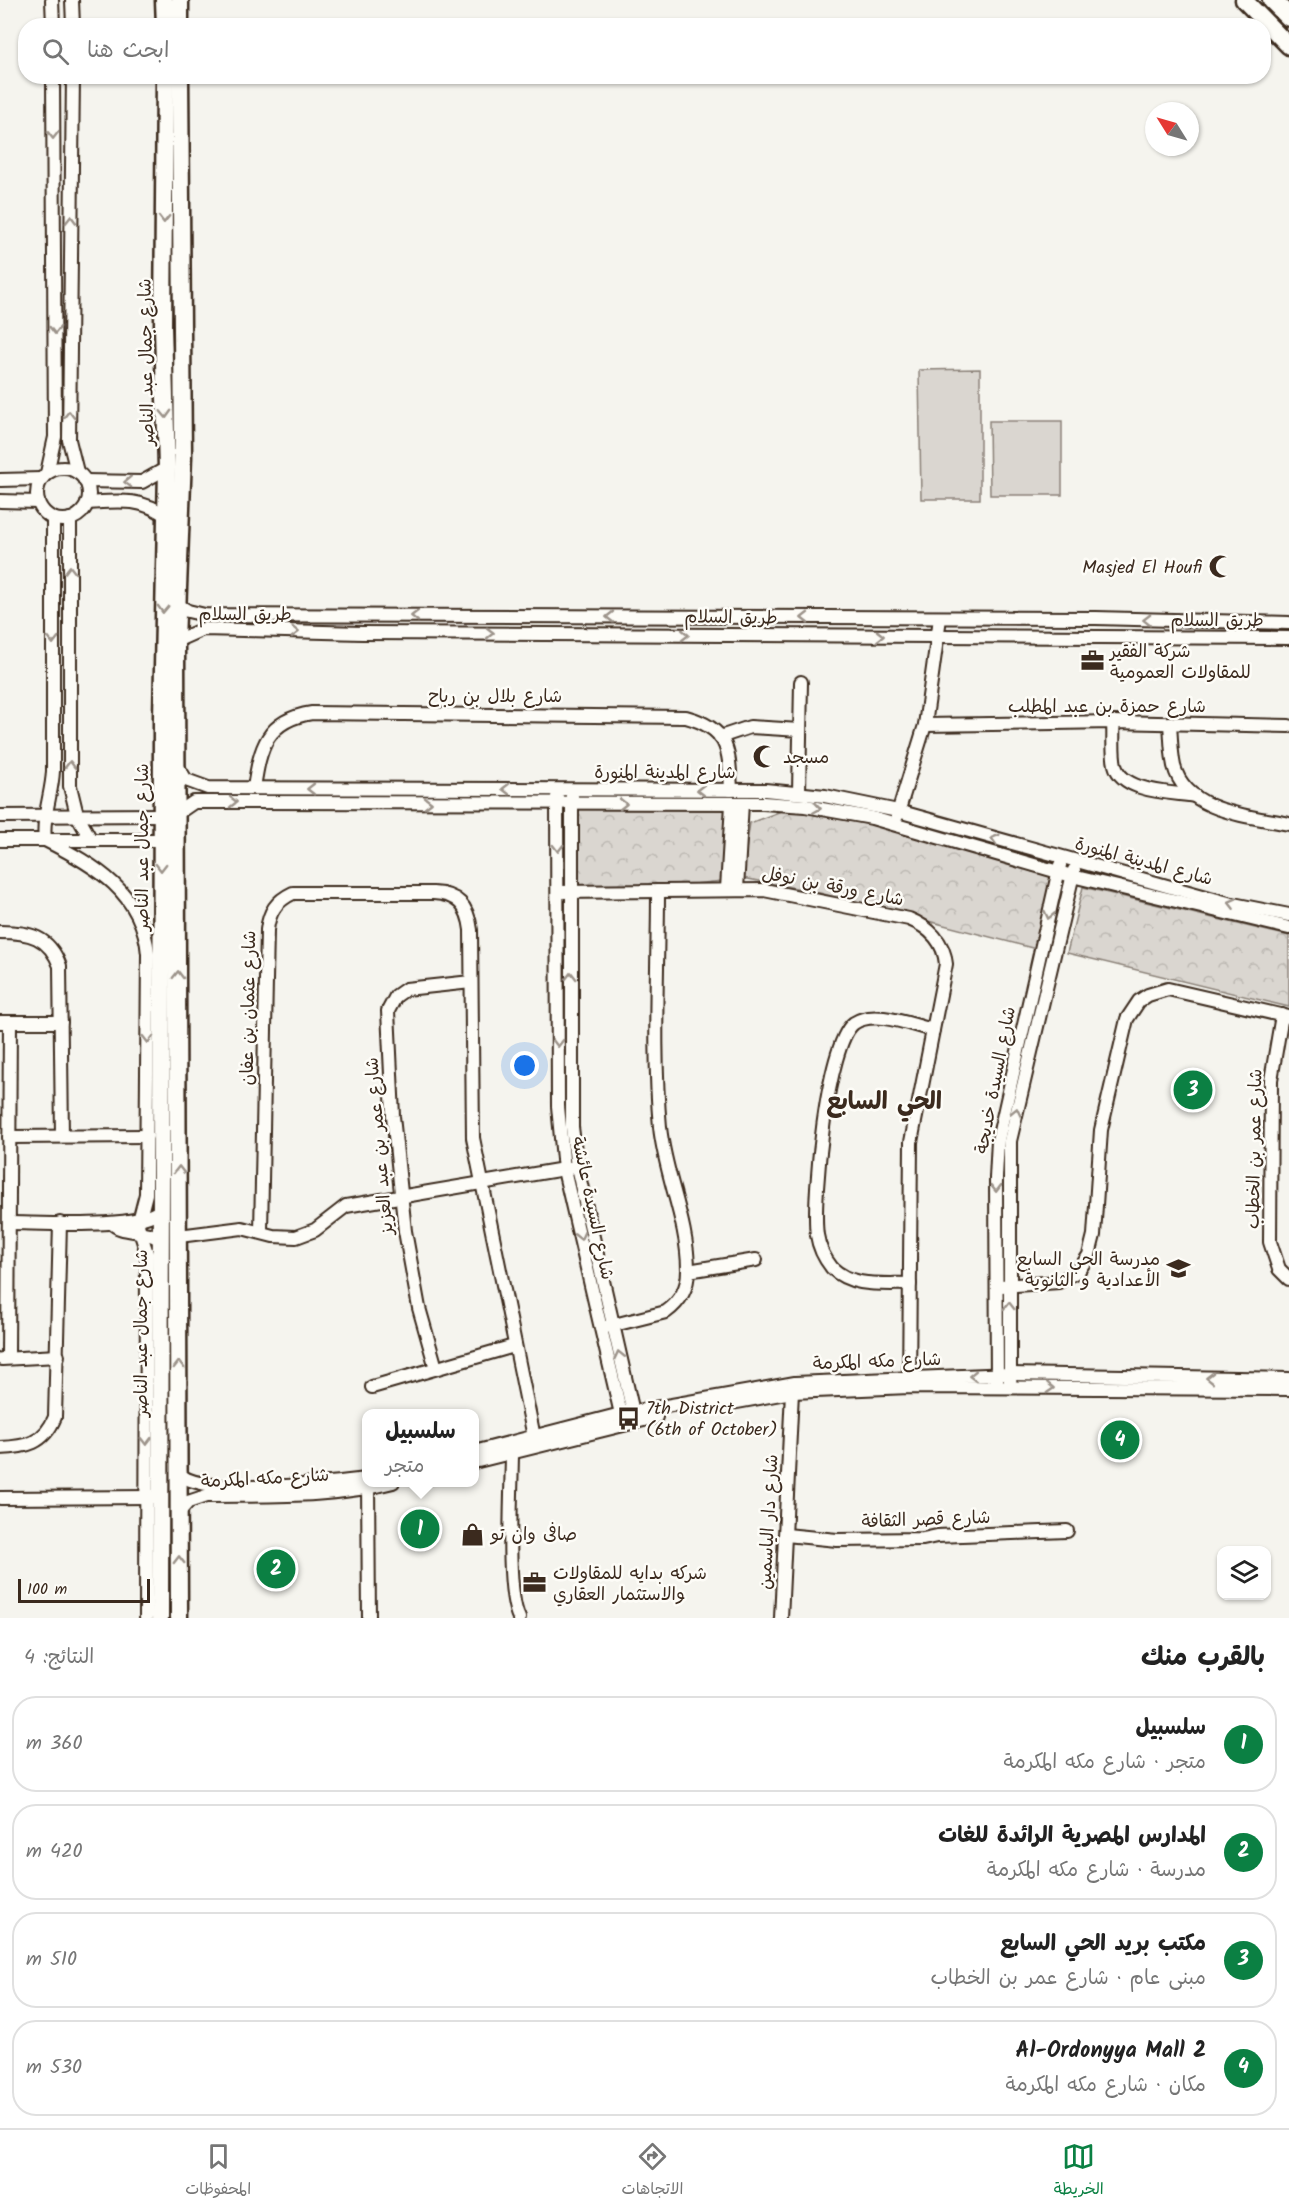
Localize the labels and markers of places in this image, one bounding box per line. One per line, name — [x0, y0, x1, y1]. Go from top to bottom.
place label: Masjed El Houfi — [1082, 554, 1202, 583]
mosque icon: Masjed El Houfi — [1207, 554, 1233, 580]
place label: شركة الفقير للمقاولات العمومية — [1108, 638, 1251, 688]
office icon: شركة الفقير للمقاولات العمومية — [1079, 648, 1105, 674]
mosque icon: مسجد — [752, 744, 778, 770]
place label: مسجد — [783, 744, 829, 773]
pin: 3 — [1174, 1068, 1212, 1112]
place label: مدرسة الحي السابع الأعدادية و الثانوية — [1016, 1246, 1160, 1296]
school or university icon: مدرسة الحي السابع الأعدادية و الثانوية — [1165, 1256, 1191, 1282]
place label: 7th District (6th of October) — [646, 1395, 777, 1445]
bus stop icon: 7th District (6th of October) — [615, 1405, 641, 1431]
pin: 4 — [1100, 1418, 1140, 1462]
pin: 1 — [400, 1506, 440, 1552]
shop icon: صافى وان تو — [460, 1521, 486, 1547]
place label: صافى وان تو — [489, 1521, 577, 1550]
pin: 2 — [256, 1546, 296, 1592]
place label: شركه بدايه للمقاولات والاستثمار العقاري — [553, 1560, 707, 1610]
office icon: شركه بدايه للمقاولات والاستثمار العقاري — [522, 1570, 548, 1596]

